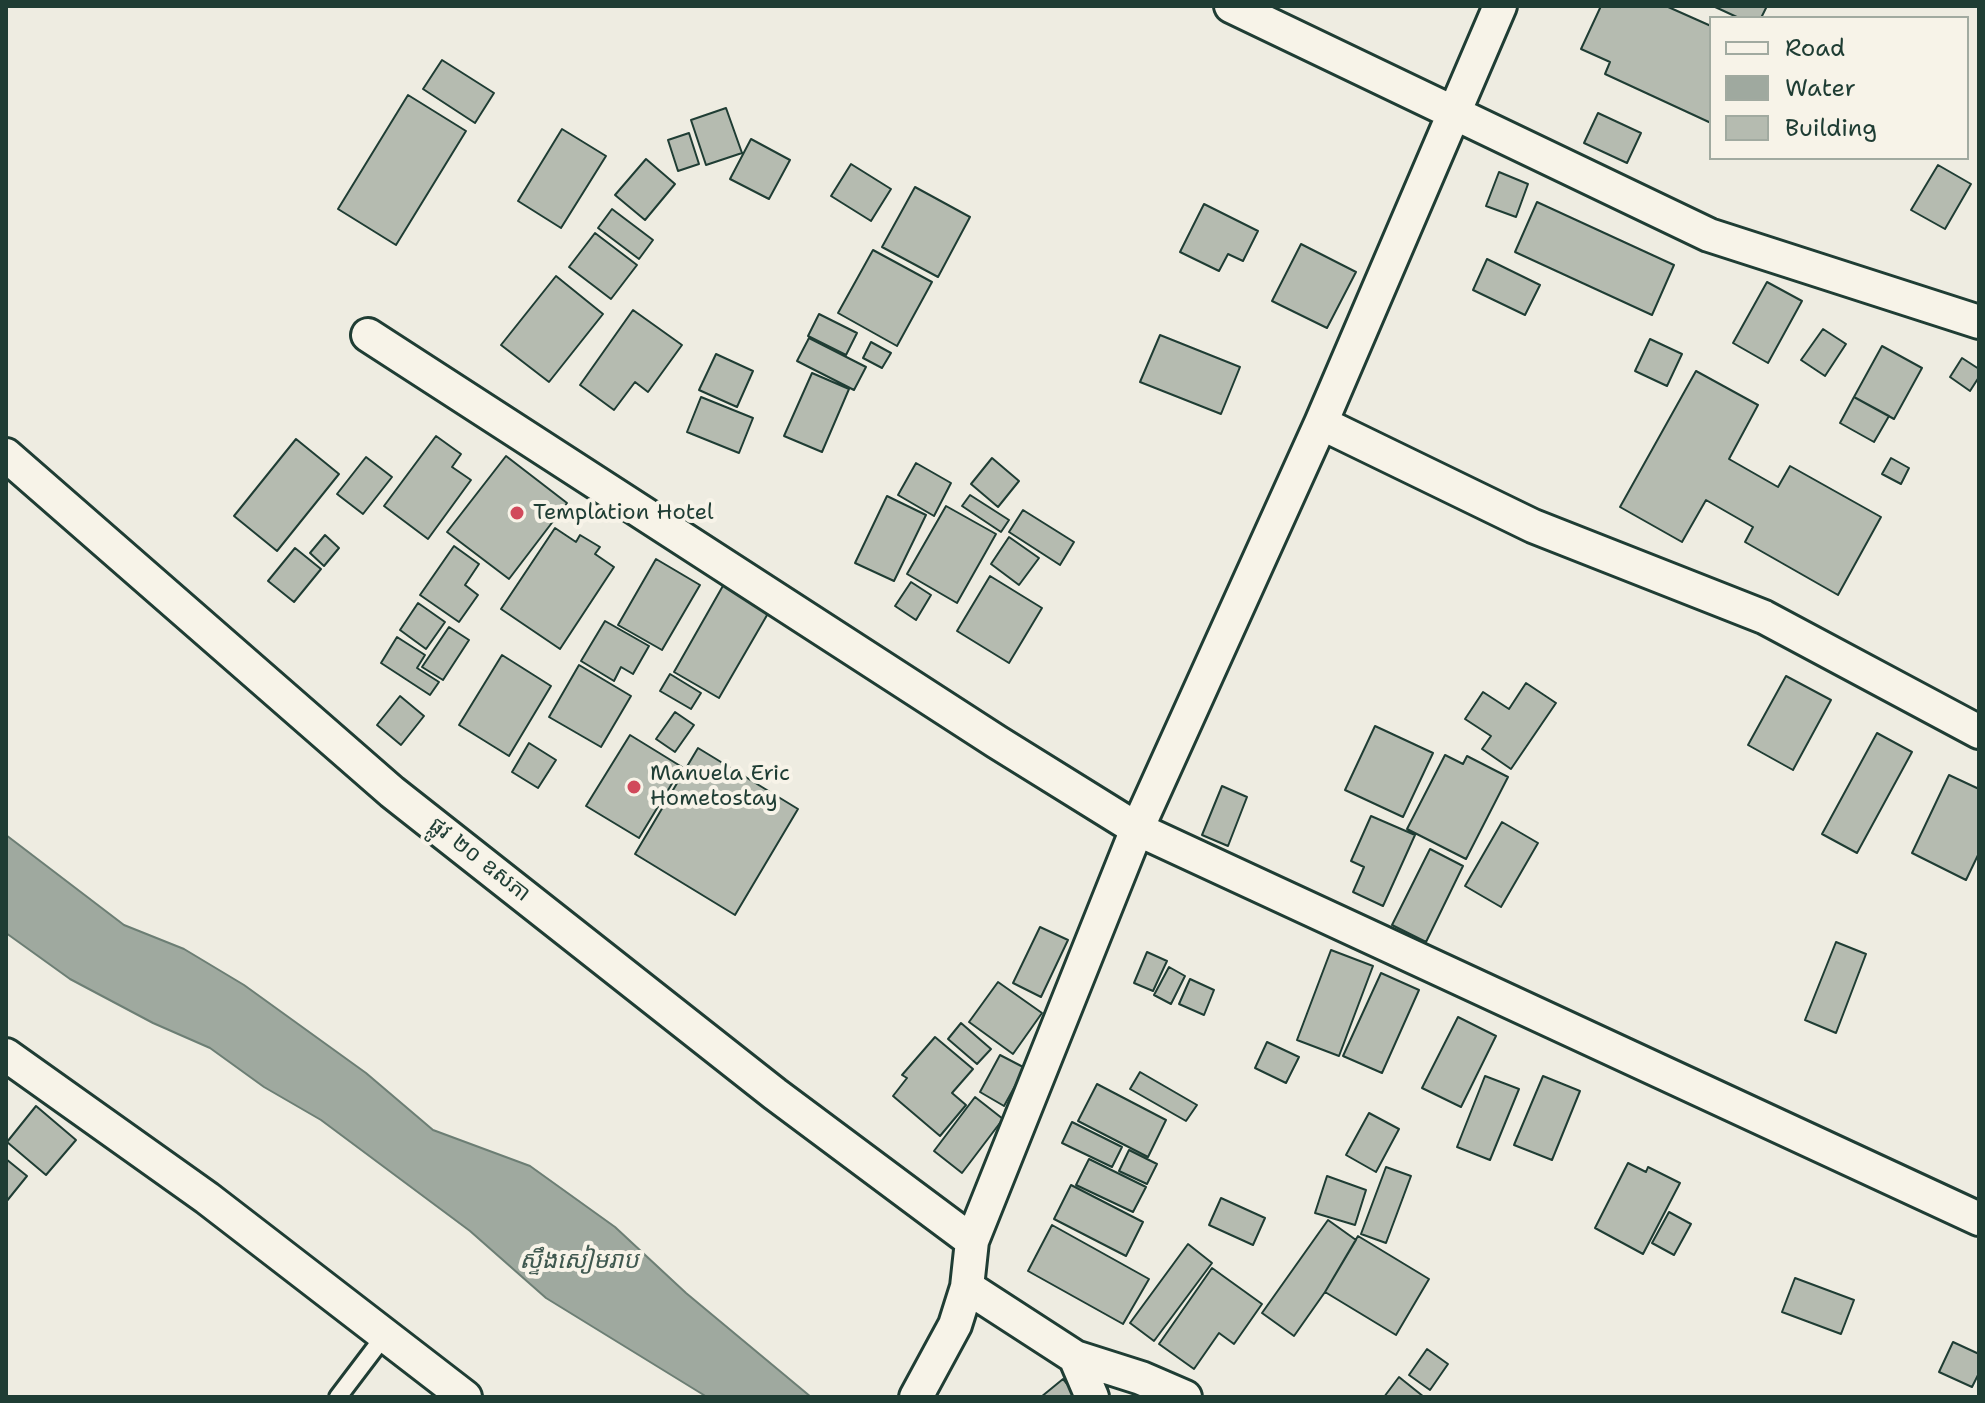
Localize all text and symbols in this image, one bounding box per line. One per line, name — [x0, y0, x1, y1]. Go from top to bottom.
legend — [1709, 16, 1969, 160]
text: Road — [1785, 32, 1845, 64]
text: Water — [1785, 72, 1856, 104]
text: Building — [1785, 112, 1877, 144]
place label: Templation Hotel — [533, 500, 714, 526]
marker: Templation Hotel — [508, 504, 526, 522]
place label: Manuela Eric Hometostay — [650, 761, 790, 812]
marker: Manuela Eric Hometostay — [625, 778, 643, 796]
street label: ផ្លូវ ២០ ឧសភា — [423, 812, 535, 908]
water label: ស្ទឹងសៀមរាប — [520, 1248, 638, 1276]

